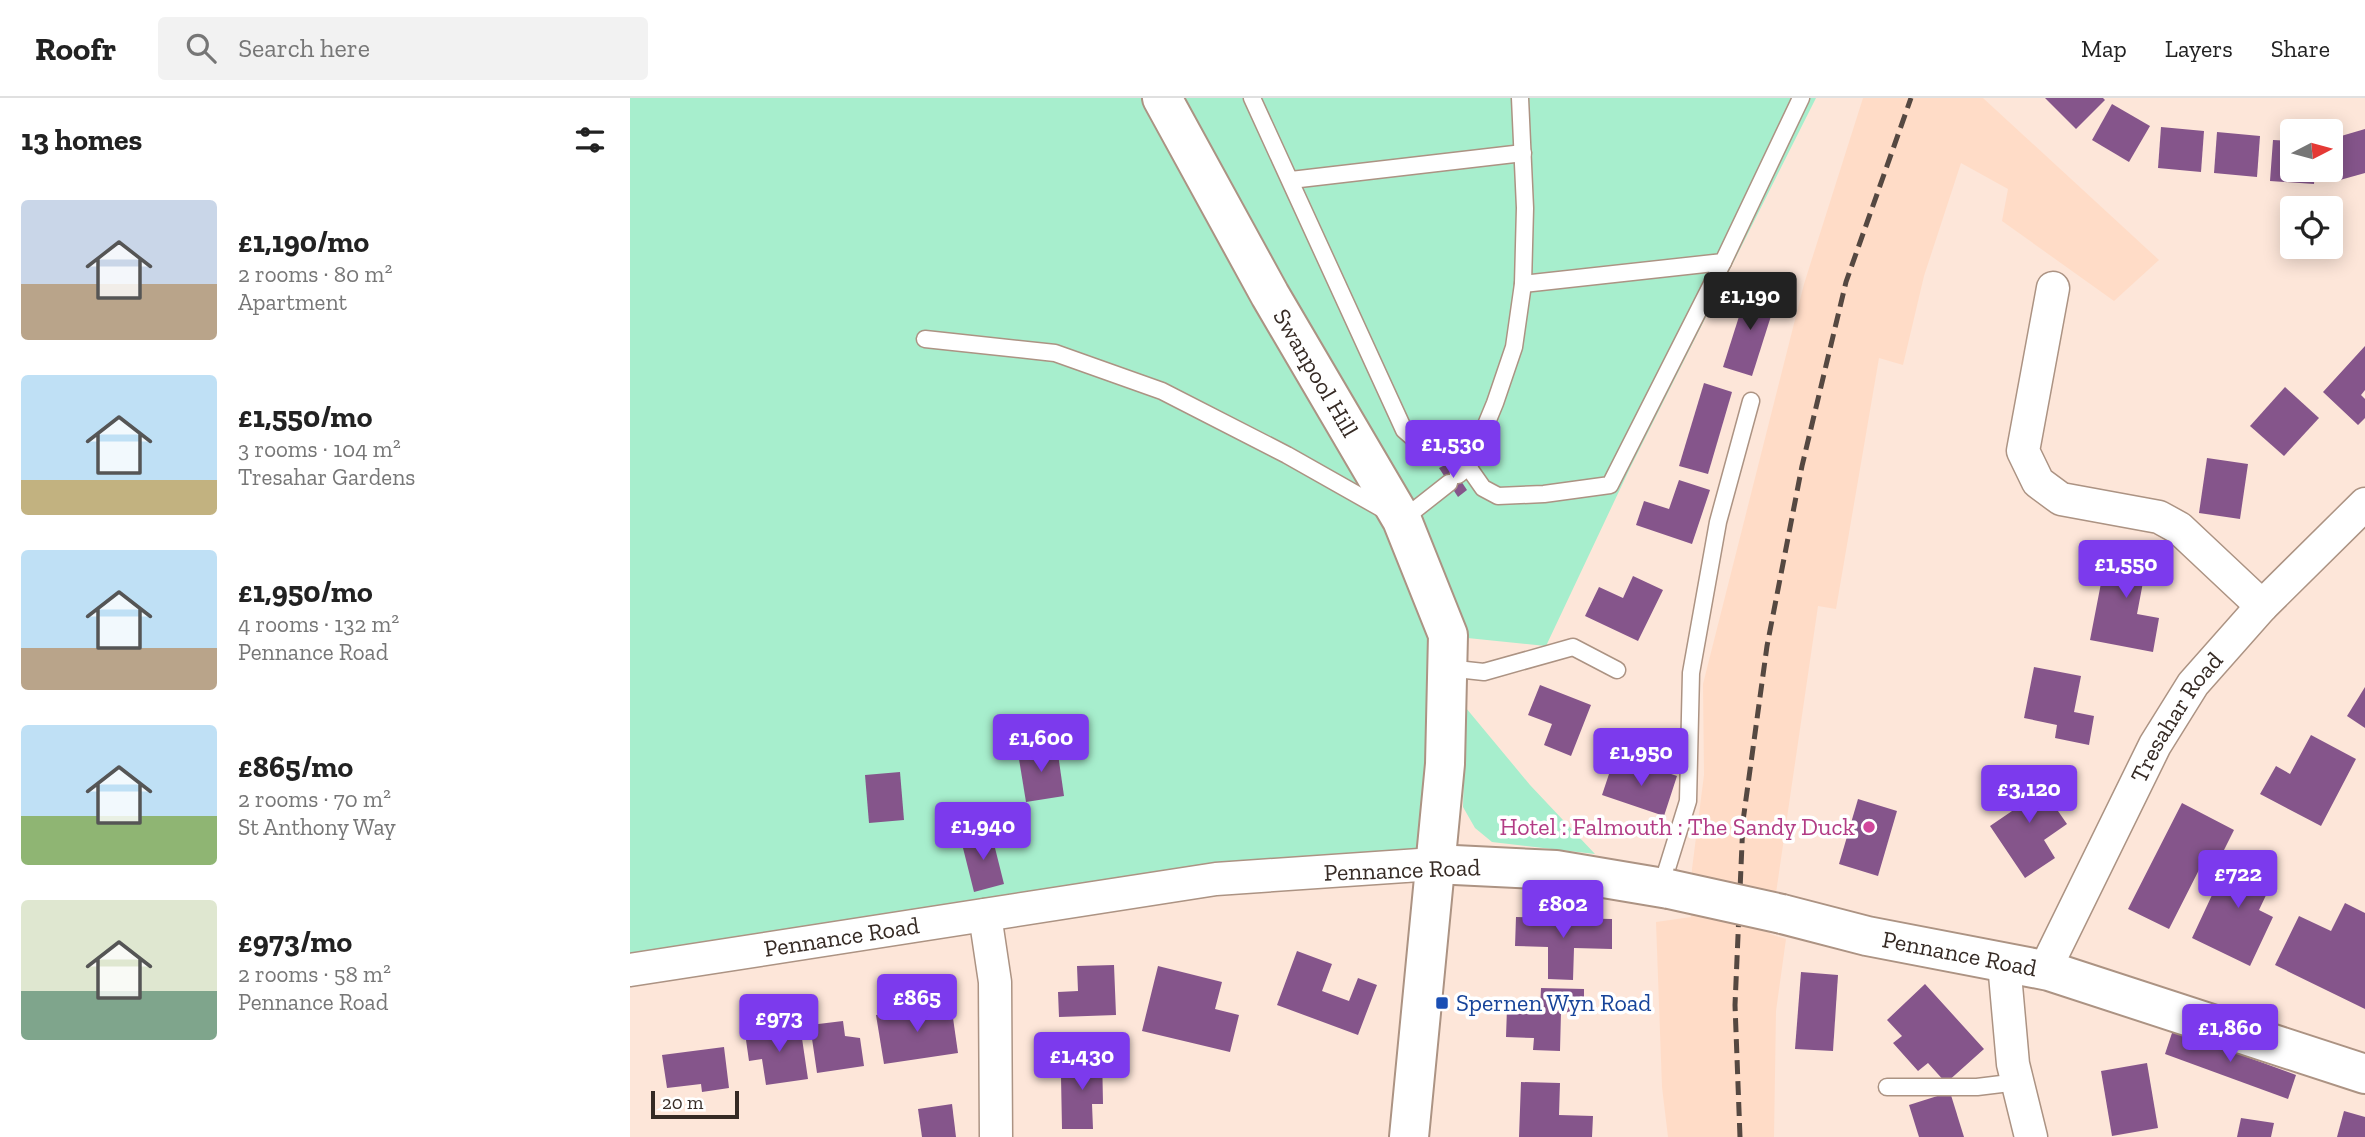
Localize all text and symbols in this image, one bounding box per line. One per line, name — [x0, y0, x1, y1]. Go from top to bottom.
search box — [158, 17, 648, 80]
text: Roofr — [35, 29, 116, 68]
icon: search — [182, 29, 220, 67]
text: Search here — [238, 32, 370, 64]
text: Map — [2081, 34, 2127, 63]
text: Layers — [2165, 34, 2233, 63]
text: Share — [2271, 34, 2330, 63]
north arrow — [2280, 119, 2343, 182]
map controls — [2280, 119, 2343, 259]
icon: filters — [571, 121, 609, 159]
text: 13 homes — [21, 122, 142, 158]
button: locate — [2280, 196, 2343, 259]
text: £1,190/mo — [238, 224, 369, 260]
icon: home — [77, 228, 161, 312]
text: 2 rooms · 80 m² — [238, 260, 392, 288]
pin: £1,190 — [1693, 272, 1807, 332]
text: £1,190 — [1720, 281, 1780, 309]
text: Apartment — [238, 288, 347, 316]
street label: Swanpool Hill — [1267, 303, 1365, 442]
text: £1,550/mo — [238, 399, 372, 435]
icon: home — [77, 403, 161, 487]
pin: £1,530 — [1396, 420, 1510, 480]
text: £1,530 — [1421, 429, 1485, 457]
text: 3 rooms · 104 m² — [238, 435, 401, 463]
text: Tresahar Gardens — [238, 463, 415, 491]
pin: £1,550 — [2069, 540, 2183, 600]
text: £1,550 — [2094, 549, 2158, 577]
text: £1,950/mo — [238, 574, 373, 610]
icon: home — [77, 578, 161, 662]
text: 4 rooms · 132 m² — [238, 610, 399, 638]
text: Pennance Road — [238, 638, 388, 666]
street label: Tresahar Road — [2124, 646, 2229, 787]
pin: £1,600 — [984, 714, 1098, 774]
text: £1,600 — [1009, 723, 1073, 751]
pin: £1,950 — [1584, 728, 1698, 788]
text: £1,950 — [1609, 737, 1673, 765]
text: £865/mo — [238, 749, 353, 785]
icon: home — [77, 753, 161, 837]
pin: £3,120 — [1972, 766, 2086, 825]
text: £3,120 — [1997, 774, 2061, 802]
text: 2 rooms · 70 m² — [238, 785, 391, 813]
pin: £1,940 — [926, 802, 1040, 862]
text: £1,940 — [951, 811, 1015, 839]
place label: Hotel : Falmouth : The Sandy Duck — [1500, 812, 1856, 841]
text: St Anthony Way — [238, 813, 396, 841]
marker: Hotel : Falmouth : The Sandy Duck — [1861, 819, 1877, 835]
pin: £722 — [2197, 850, 2279, 910]
street label: Pennance Road — [1323, 852, 1481, 887]
text: £722 — [2214, 859, 2262, 887]
pin: £802 — [1522, 880, 1604, 940]
text: £802 — [1538, 889, 1588, 917]
street label: Pennance Road — [762, 910, 921, 963]
text: £973/mo — [238, 924, 352, 960]
street label: Pennance Road — [1880, 924, 2039, 982]
icon: home — [77, 928, 161, 1012]
text: 2 rooms · 58 m² — [238, 960, 391, 988]
pin: £865 — [876, 974, 958, 1034]
text: £865 — [893, 983, 941, 1011]
text: Pennance Road — [238, 988, 388, 1016]
place label: Spernen Wyn Road — [1456, 988, 1651, 1017]
pin: £973 — [738, 995, 820, 1054]
marker: Spernen Wyn Road — [1434, 995, 1450, 1011]
text: £973 — [755, 1003, 803, 1031]
pin: £1,860 — [2173, 1004, 2287, 1064]
text: £1,860 — [2198, 1013, 2262, 1041]
pin: £1,430 — [1025, 1032, 1139, 1092]
text: £1,430 — [1050, 1041, 1114, 1069]
scale bar — [651, 1088, 738, 1120]
text: 20 m — [662, 1091, 703, 1114]

